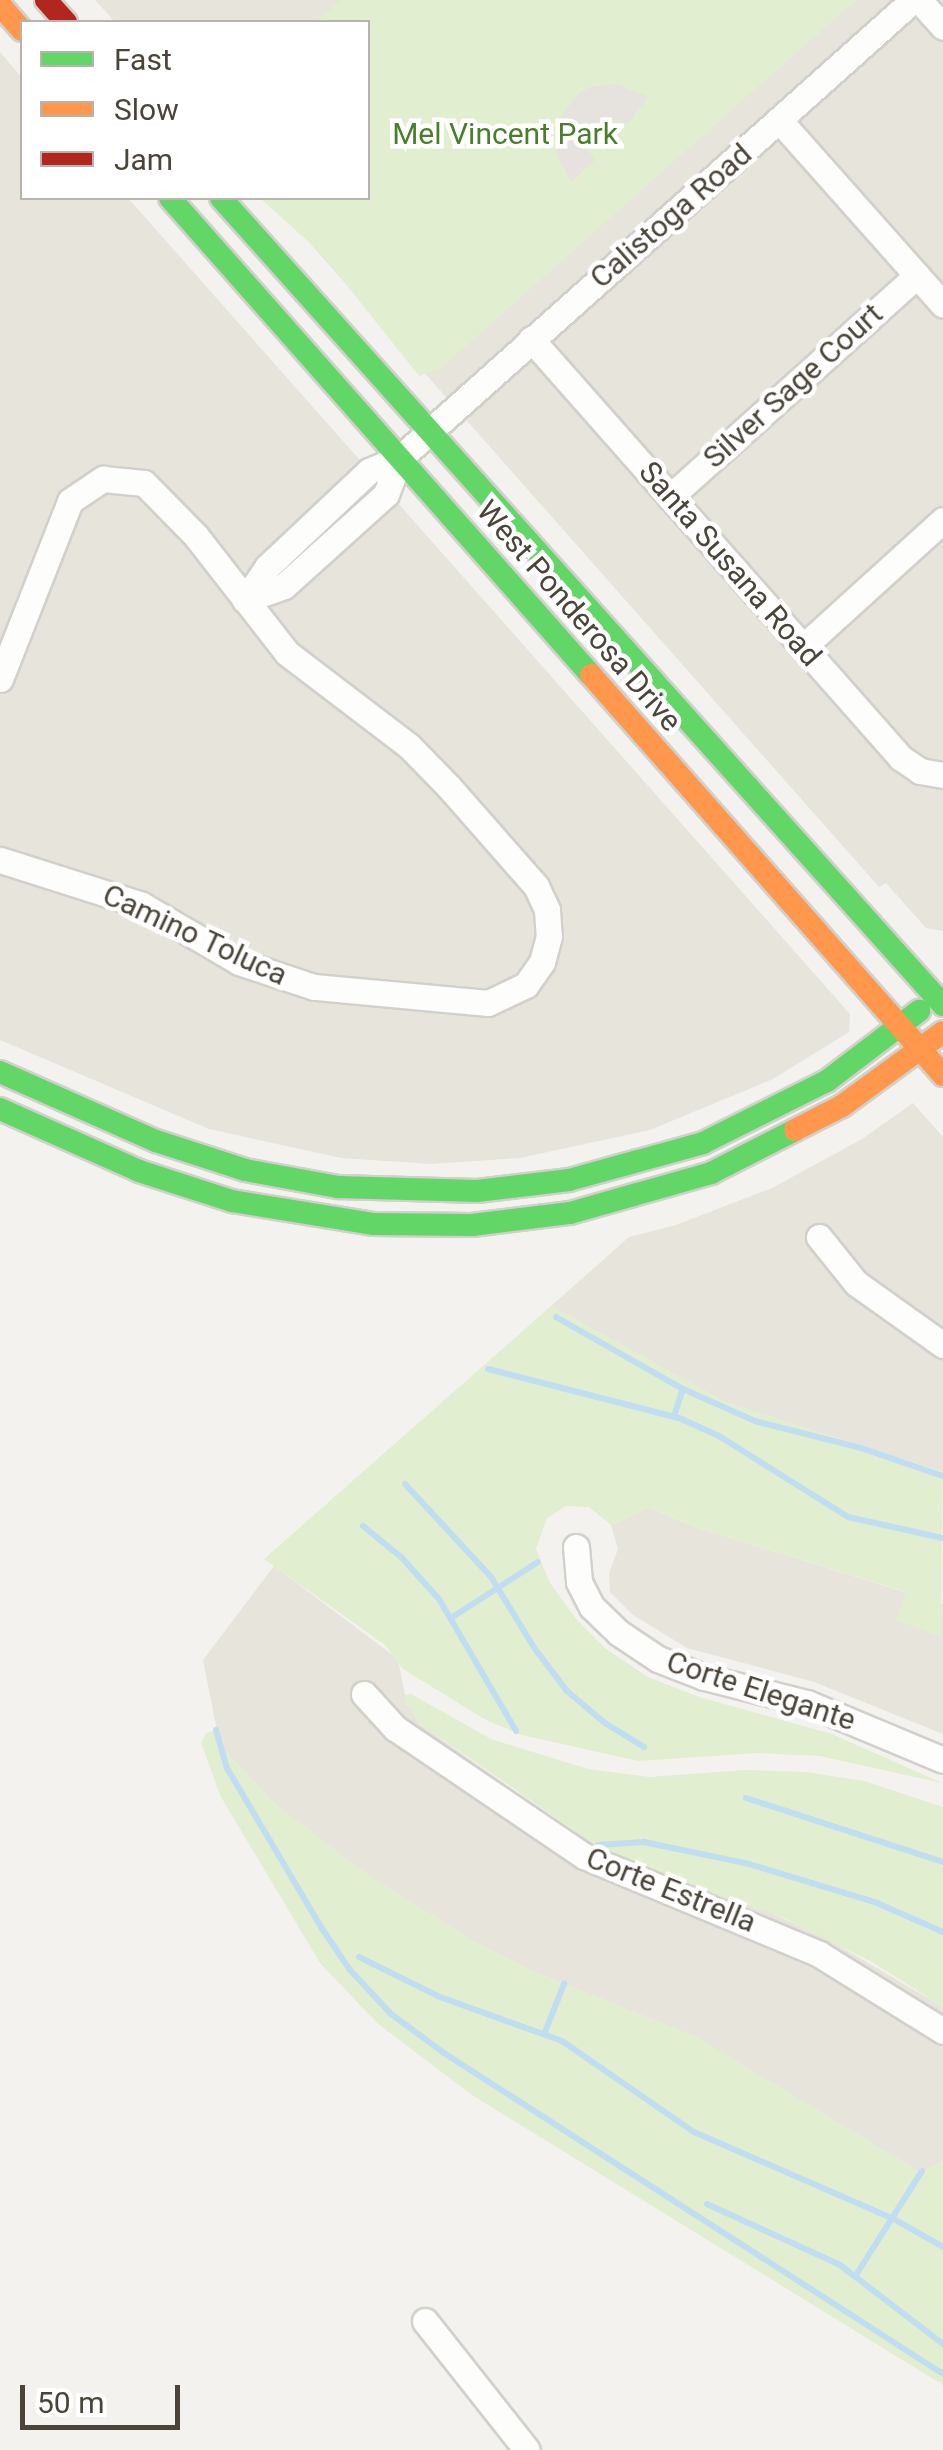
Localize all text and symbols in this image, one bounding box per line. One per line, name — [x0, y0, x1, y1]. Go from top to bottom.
legend — [20, 20, 370, 200]
text: Fast — [114, 42, 172, 77]
text: Slow — [114, 92, 179, 127]
park label: Mel Vincent Park — [392, 116, 618, 152]
street label: Calistoga Road — [583, 136, 759, 296]
text: Jam — [114, 142, 173, 177]
street label: Silver Sage Court — [696, 296, 890, 476]
street label: Santa Susana Road — [631, 454, 829, 674]
street label: West Ponderosa Drive — [469, 493, 689, 739]
street label: Camino Toluca — [97, 876, 293, 994]
street label: Corte Elegante — [662, 1644, 860, 1738]
street label: Corte Estrella — [581, 1840, 761, 1940]
scale bar — [25, 2365, 185, 2427]
text: 50 m — [37, 2385, 104, 2420]

